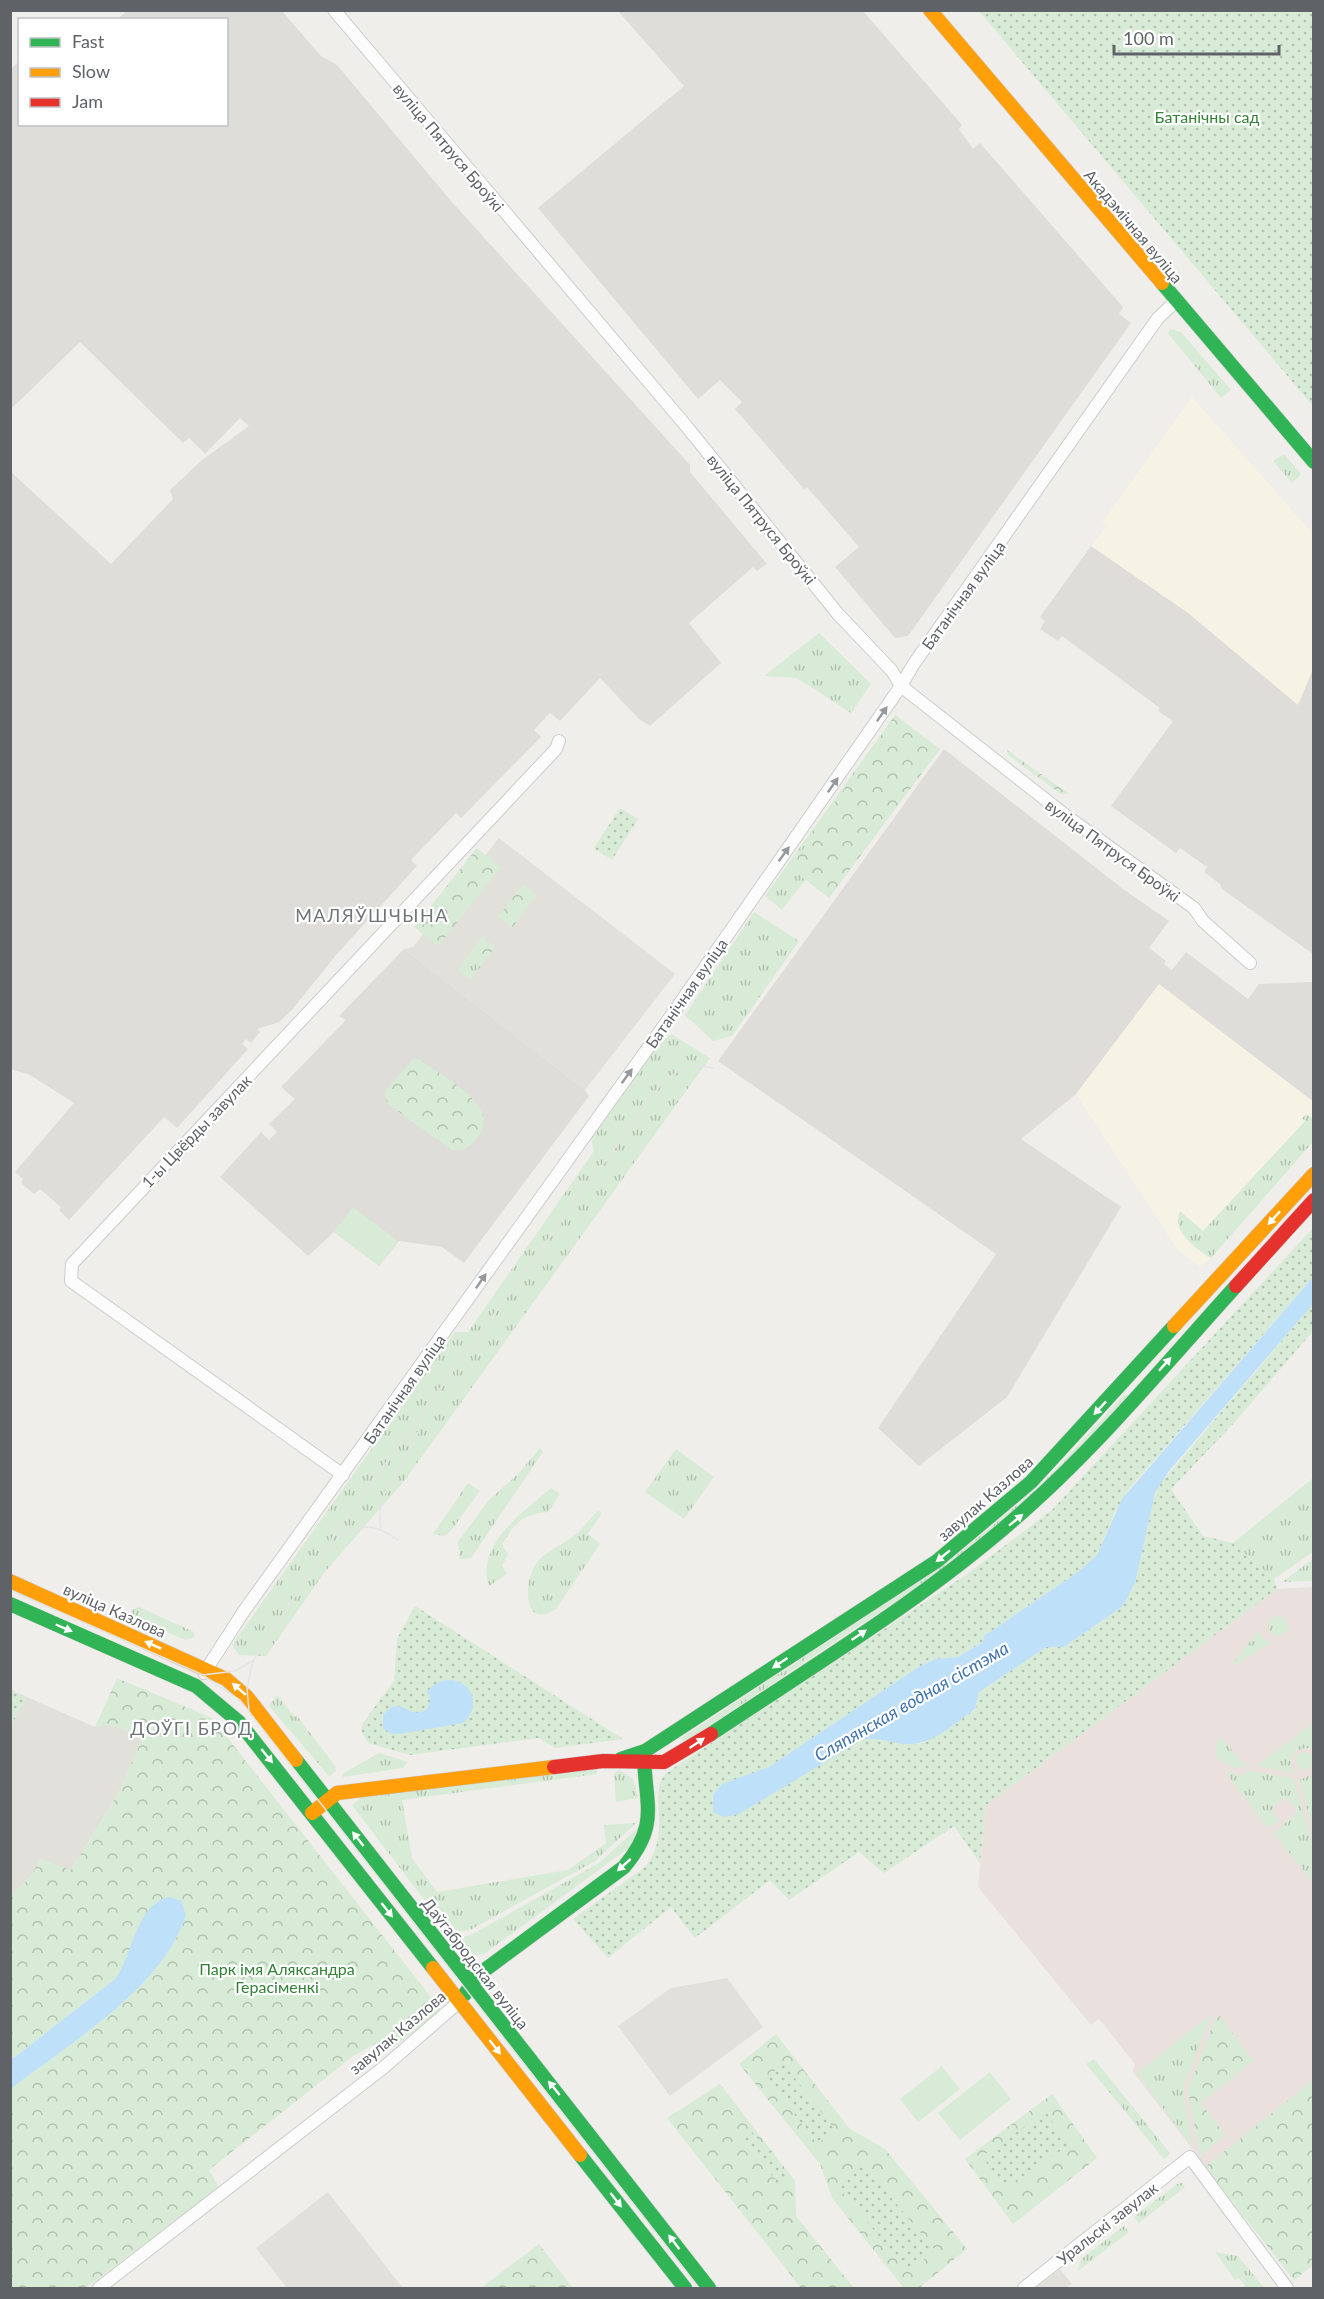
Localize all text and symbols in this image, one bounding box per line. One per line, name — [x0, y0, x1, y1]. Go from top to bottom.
legend — [18, 18, 228, 126]
scale bar — [1114, 18, 1279, 56]
text: 100 m — [1123, 27, 1174, 49]
text: Fast — [72, 30, 105, 52]
text: Slow — [72, 60, 110, 82]
street label: вуліца Пятруся Броўкі — [390, 79, 508, 215]
text: Jam — [72, 90, 103, 112]
park label: Батанічны сад — [1155, 107, 1260, 126]
street label: Акадэмічная вуліца — [1081, 165, 1187, 287]
street label: вуліца Пятруся Броўкі — [704, 450, 820, 588]
street label: Батанічная вуліца — [917, 537, 1009, 653]
one-way arrow — [876, 707, 888, 723]
one-way arrow — [827, 777, 839, 793]
street label: вуліца Пятруся Броўкі — [1042, 795, 1184, 905]
one-way arrow — [778, 846, 790, 862]
district label: МАЛЯЎШЧЫНА — [295, 904, 449, 926]
street label: Батанічная вуліца — [641, 934, 731, 1052]
one-way arrow — [621, 1069, 633, 1085]
street label: 1-ы Цвёрды завулак — [137, 1070, 255, 1191]
one-way arrow — [1268, 1211, 1282, 1225]
one-way arrow — [475, 1274, 487, 1290]
street label: Батанічная вуліца — [359, 1330, 449, 1448]
one-way arrow — [1158, 1356, 1172, 1371]
one-way arrow — [1093, 1401, 1107, 1416]
street label: завулак Казлова — [933, 1451, 1037, 1545]
one-way arrow — [1008, 1513, 1024, 1526]
one-way arrow — [935, 1549, 951, 1562]
street label: вуліца Казлова — [61, 1579, 169, 1641]
one-way arrow — [56, 1623, 74, 1633]
one-way arrow — [850, 1629, 866, 1641]
water label: Сляпянская водная сістэма — [810, 1636, 1012, 1766]
one-way arrow — [145, 1641, 162, 1650]
one-way arrow — [772, 1657, 788, 1668]
one-way arrow — [231, 1682, 246, 1696]
district label: ДОЎГІ БРОД — [130, 1717, 254, 1739]
one-way arrow — [689, 1738, 705, 1749]
one-way arrow — [260, 1748, 273, 1764]
one-way arrow — [351, 1831, 364, 1847]
one-way arrow — [617, 1858, 632, 1871]
street label: Даўгабродская вуліца — [419, 1893, 533, 2033]
one-way arrow — [381, 1902, 393, 1917]
park label: Парк імя Аляксандра Герасіменкі — [199, 1959, 355, 1996]
street label: завулак Казлова — [345, 1986, 449, 2078]
one-way arrow — [489, 2040, 501, 2055]
one-way arrow — [547, 2080, 560, 2096]
street label: Уральскі завулак — [1053, 2177, 1162, 2268]
one-way arrow — [610, 2193, 622, 2208]
one-way arrow — [667, 2234, 680, 2250]

